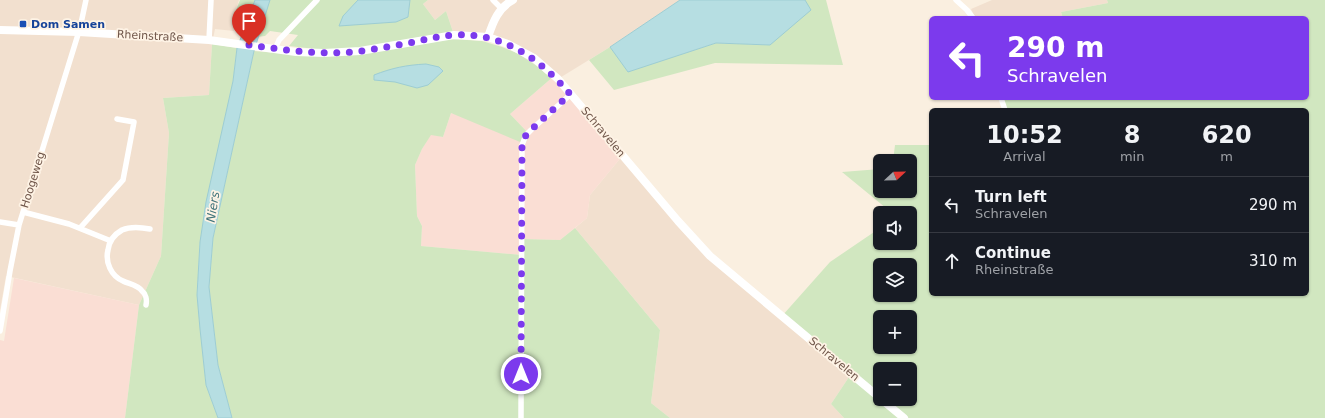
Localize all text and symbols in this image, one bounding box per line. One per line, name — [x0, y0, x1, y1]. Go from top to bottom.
pin — [232, 4, 266, 45]
icon: arrive — [238, 10, 260, 32]
place label: Dom Samen — [31, 18, 105, 31]
marker: Dom Samen — [18, 19, 28, 29]
street label: Rheinstraße — [116, 28, 184, 44]
text: 290 m — [1007, 31, 1104, 64]
icon: left — [941, 32, 993, 84]
text: Schravelen — [1007, 65, 1107, 86]
street label: Schravelen — [578, 104, 628, 160]
text: 10:52 — [986, 121, 1063, 149]
text: 8 — [1124, 121, 1140, 149]
text: 620 — [1202, 121, 1252, 149]
text: Arrival — [1003, 149, 1046, 164]
text: min — [1120, 149, 1144, 164]
text: m — [1220, 149, 1233, 164]
street label: Hoogeweg — [18, 150, 48, 210]
north arrow — [873, 154, 917, 198]
map controls — [873, 154, 917, 406]
text: Turn left — [975, 188, 1047, 206]
water label: Niers — [204, 191, 222, 223]
icon: left — [941, 194, 963, 216]
text: 290 m — [1249, 196, 1297, 214]
button: sound — [873, 206, 917, 250]
text: Schravelen — [975, 206, 1048, 221]
text: Continue — [975, 244, 1051, 262]
icon: ahead — [941, 250, 963, 272]
text: 310 m — [1249, 252, 1297, 270]
button: layers — [873, 258, 917, 302]
text: Rheinstraße — [975, 262, 1054, 277]
button: + — [873, 310, 917, 354]
street label: Schravelen — [806, 334, 862, 384]
position arrow — [500, 353, 542, 395]
button: − — [873, 362, 917, 406]

